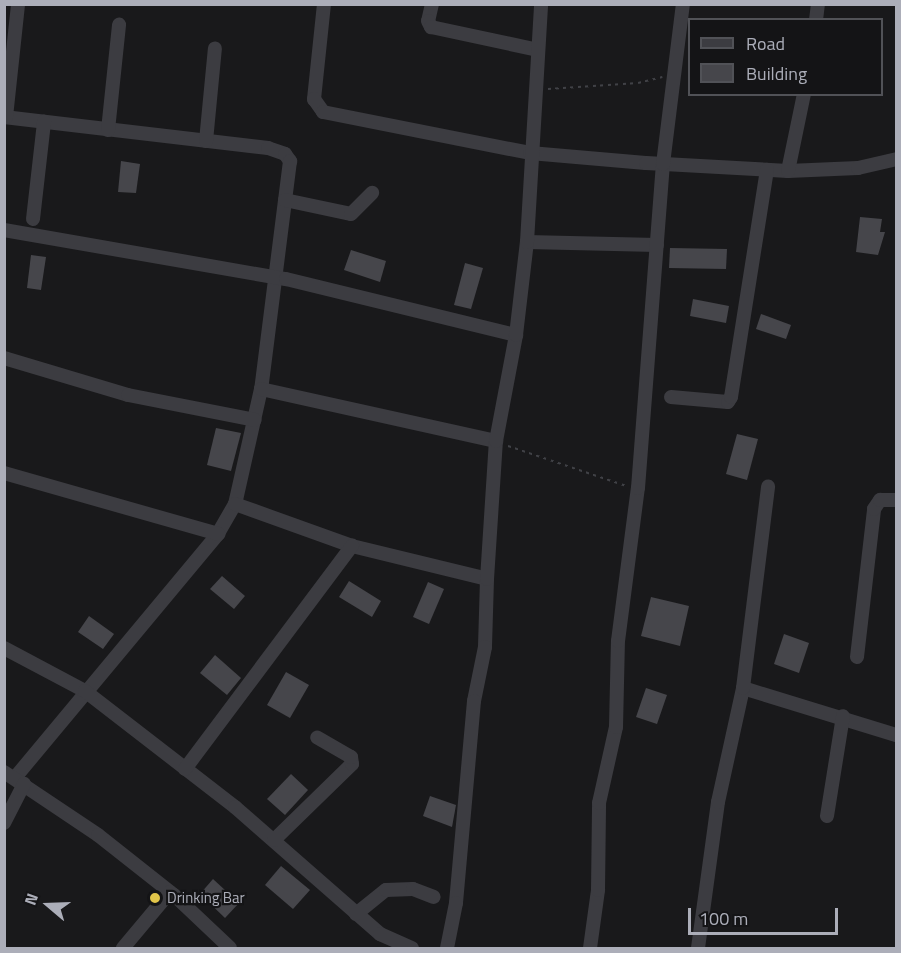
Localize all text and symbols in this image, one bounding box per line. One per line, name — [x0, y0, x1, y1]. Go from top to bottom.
legend — [688, 18, 883, 96]
text: Road — [746, 30, 785, 57]
text: Building — [746, 60, 807, 87]
north arrow — [18, 875, 78, 935]
place label: Drinking Bar — [167, 889, 245, 907]
text: N — [18, 890, 44, 908]
marker: Drinking Bar — [148, 891, 162, 905]
scale bar — [691, 896, 841, 934]
text: 100 m — [699, 905, 748, 932]

